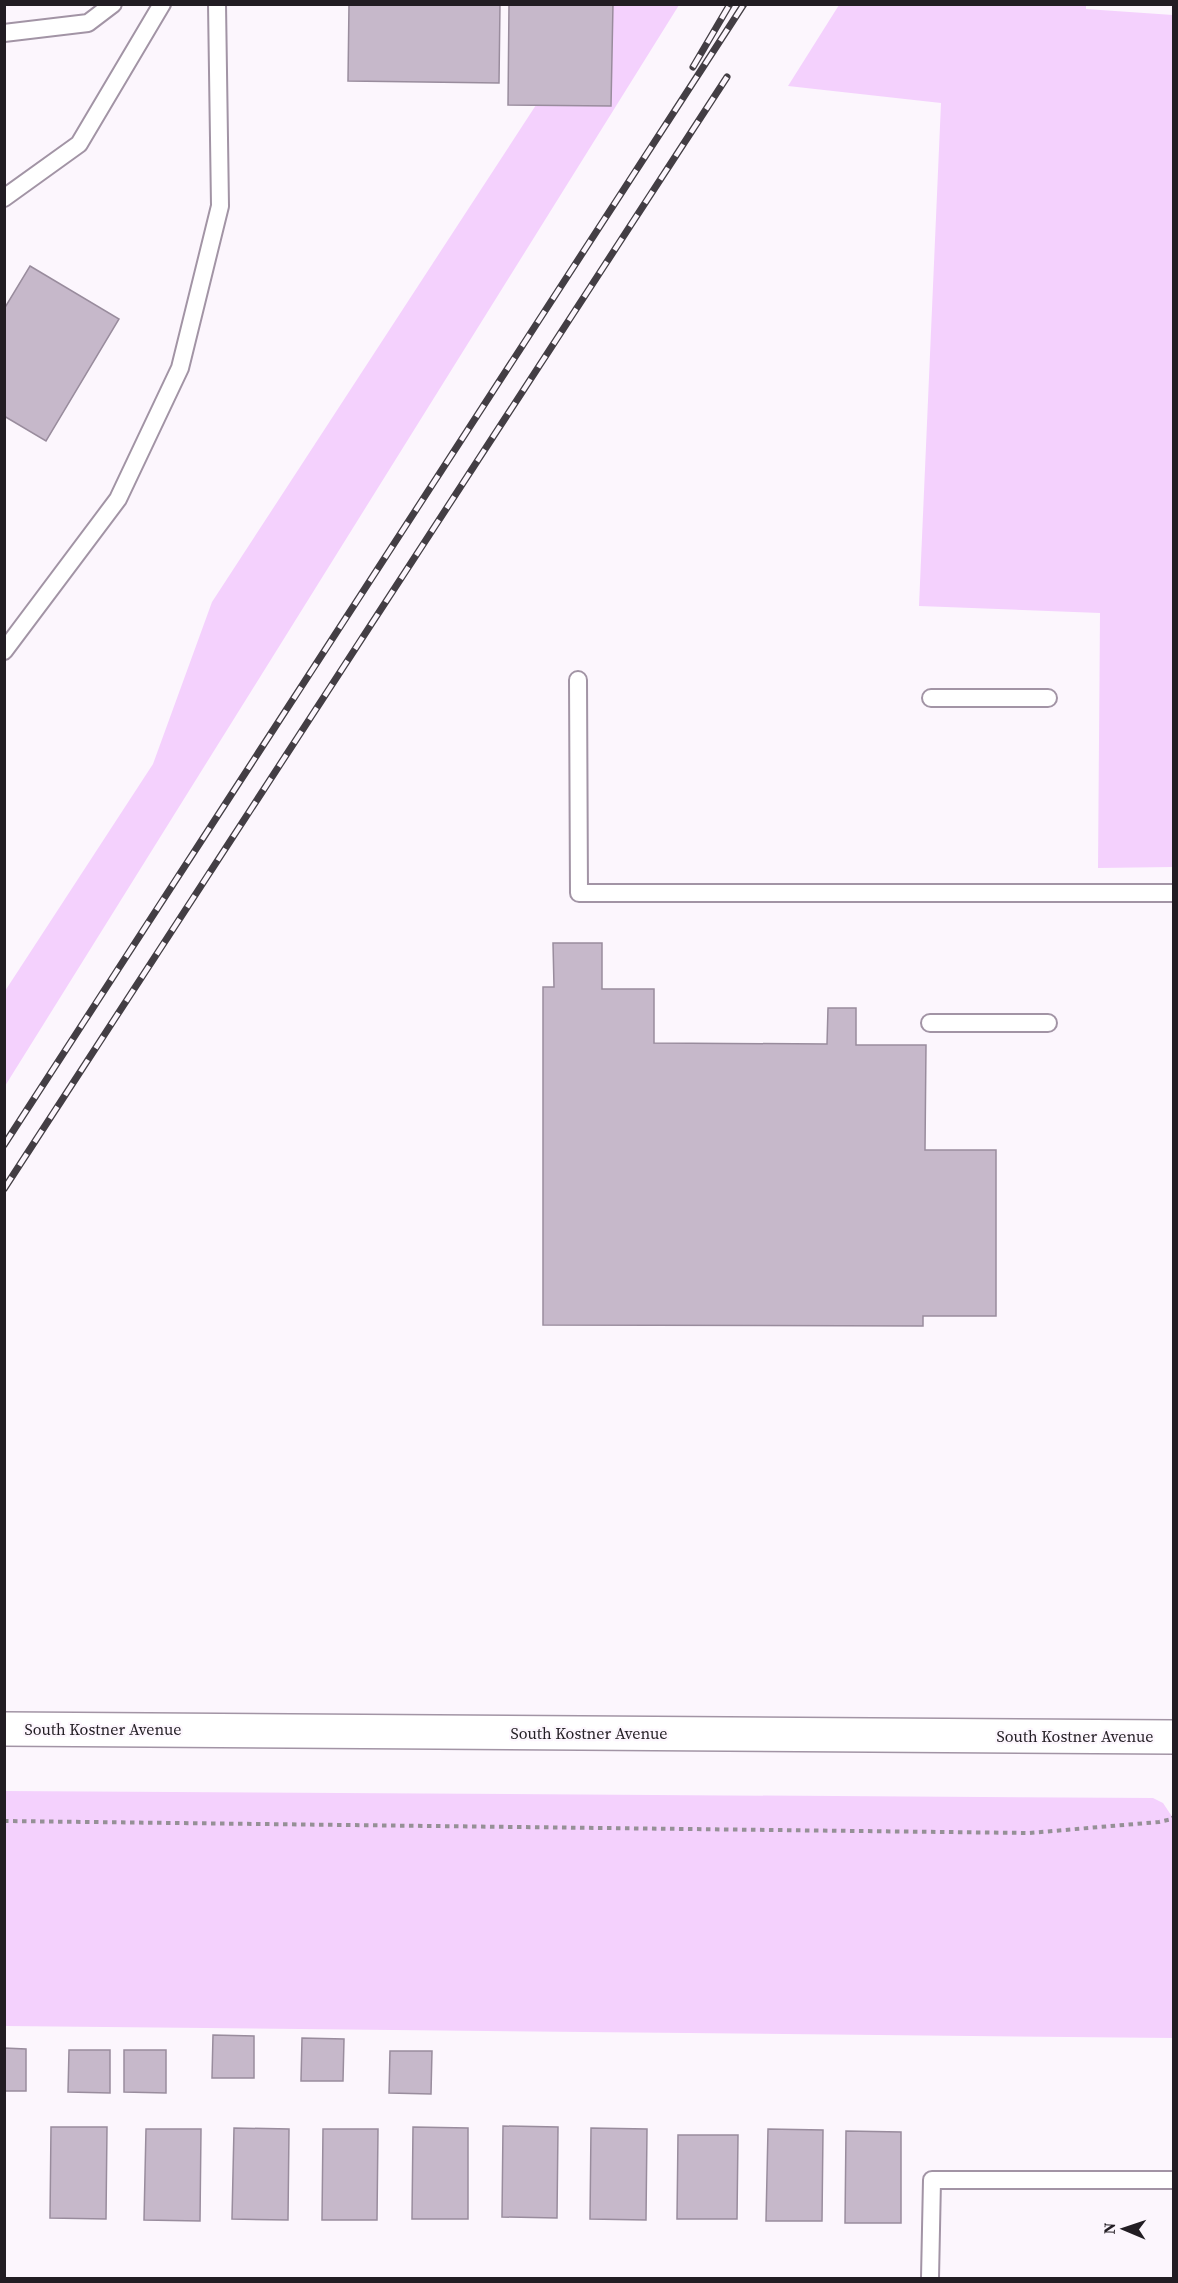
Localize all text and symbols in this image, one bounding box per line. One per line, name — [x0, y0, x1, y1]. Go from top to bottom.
street label: South Kostner Avenue — [25, 1718, 181, 1740]
street label: South Kostner Avenue — [511, 1722, 667, 1744]
street label: South Kostner Avenue — [997, 1725, 1153, 1747]
north arrow — [1094, 2199, 1154, 2259]
text: N — [1098, 2222, 1120, 2235]

